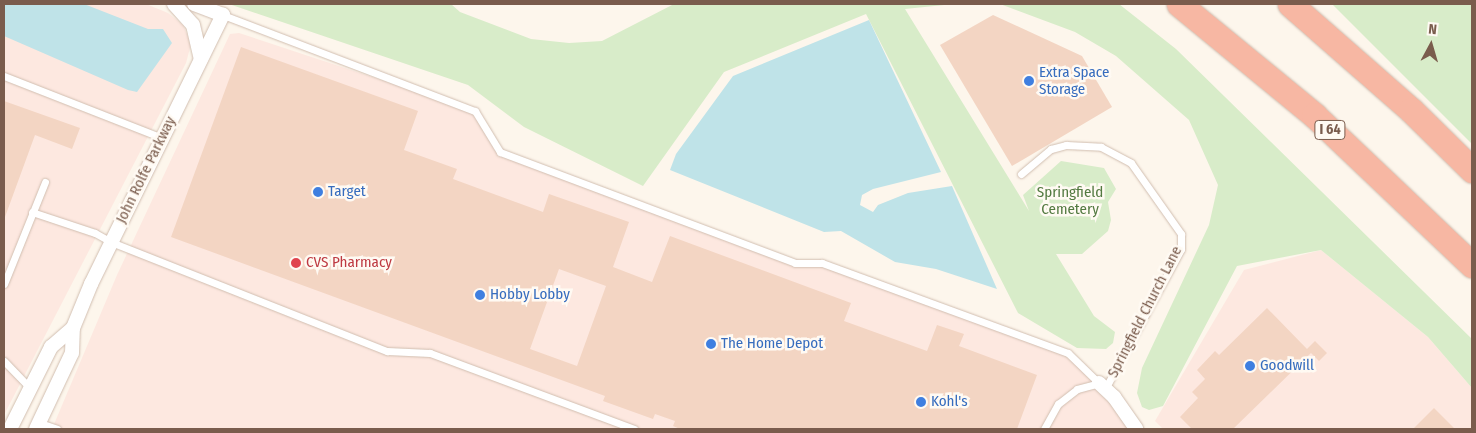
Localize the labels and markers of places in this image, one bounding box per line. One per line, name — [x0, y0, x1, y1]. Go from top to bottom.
place label: Extra Space Storage — [1039, 63, 1109, 98]
marker: Extra Space Storage — [1023, 75, 1035, 87]
place label: Target — [328, 183, 366, 201]
marker: Target — [312, 186, 324, 198]
place label: CVS Pharmacy — [306, 254, 392, 272]
marker: CVS Pharmacy — [290, 257, 302, 269]
place label: Hobby Lobby — [490, 286, 570, 304]
marker: Hobby Lobby — [474, 289, 486, 301]
place label: The Home Depot — [721, 335, 823, 353]
marker: The Home Depot — [705, 338, 717, 350]
place label: Goodwill — [1260, 357, 1314, 375]
marker: Goodwill — [1244, 360, 1256, 372]
place label: Kohl's — [931, 393, 968, 411]
marker: Kohl's — [915, 396, 927, 408]

